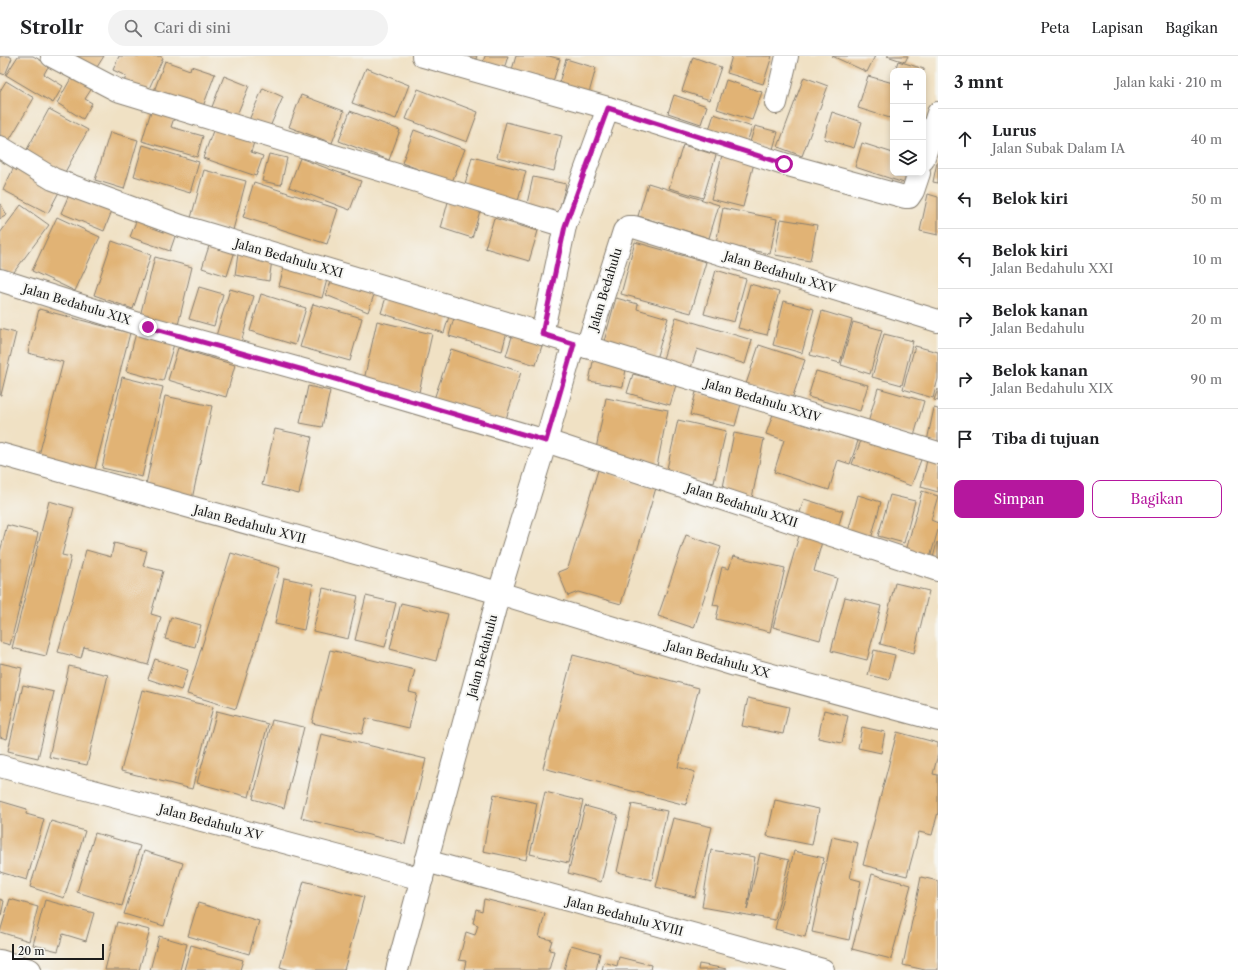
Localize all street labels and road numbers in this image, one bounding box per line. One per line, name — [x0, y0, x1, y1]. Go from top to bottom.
street label: Jalan Bedahulu XXI — [231, 235, 345, 281]
street label: Jalan Bedahulu — [585, 245, 625, 334]
street label: Jalan Bedahulu XXV — [720, 247, 838, 296]
street label: Jalan Bedahulu XIX — [19, 280, 133, 328]
street label: Jalan Bedahulu XXIV — [701, 375, 823, 425]
street label: Jalan Bedahulu XXII — [682, 479, 800, 530]
street label: Jalan Bedahulu XVII — [190, 501, 308, 546]
street label: Jalan Bedahulu — [463, 612, 500, 701]
street label: Jalan Bedahulu XX — [662, 636, 772, 681]
street label: Jalan Bedahulu XV — [156, 800, 265, 843]
street label: Jalan Bedahulu XVIII — [563, 893, 685, 939]

